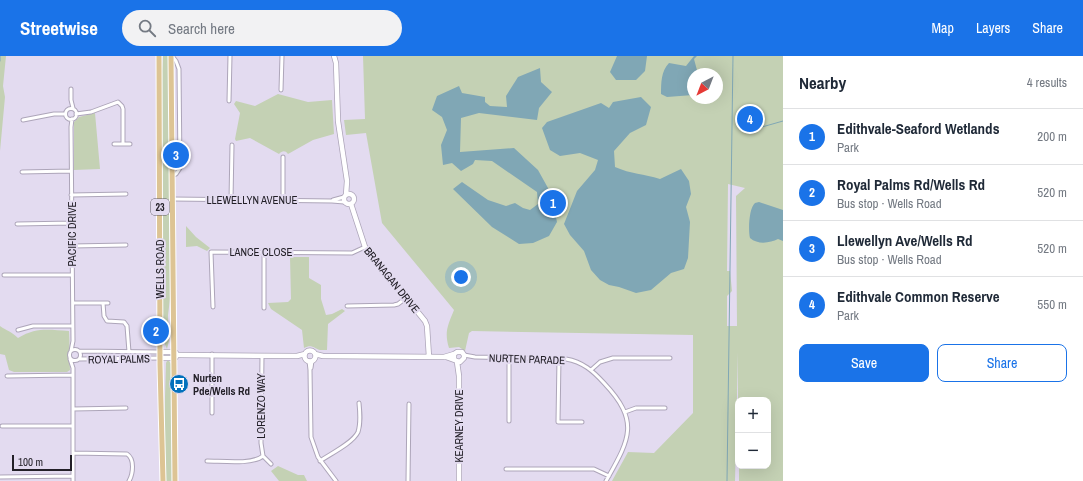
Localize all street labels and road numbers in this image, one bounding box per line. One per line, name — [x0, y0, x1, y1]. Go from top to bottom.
street label: LLEWELLYN AVENUE — [207, 193, 297, 207]
road number: 23 — [151, 199, 169, 215]
street label: PACIFIC DRIVE — [65, 202, 79, 267]
street label: WELLS ROAD — [153, 239, 167, 299]
street label: BRANAGAN DRIVE — [361, 244, 423, 316]
street label: LANCE CLOSE — [229, 245, 293, 259]
street label: ROYAL PALMS — [88, 351, 150, 367]
street label: NURTEN PARADE — [489, 351, 565, 367]
street label: LORENZO WAY — [254, 373, 268, 439]
street label: KEARNEY DRIVE — [452, 389, 466, 463]

